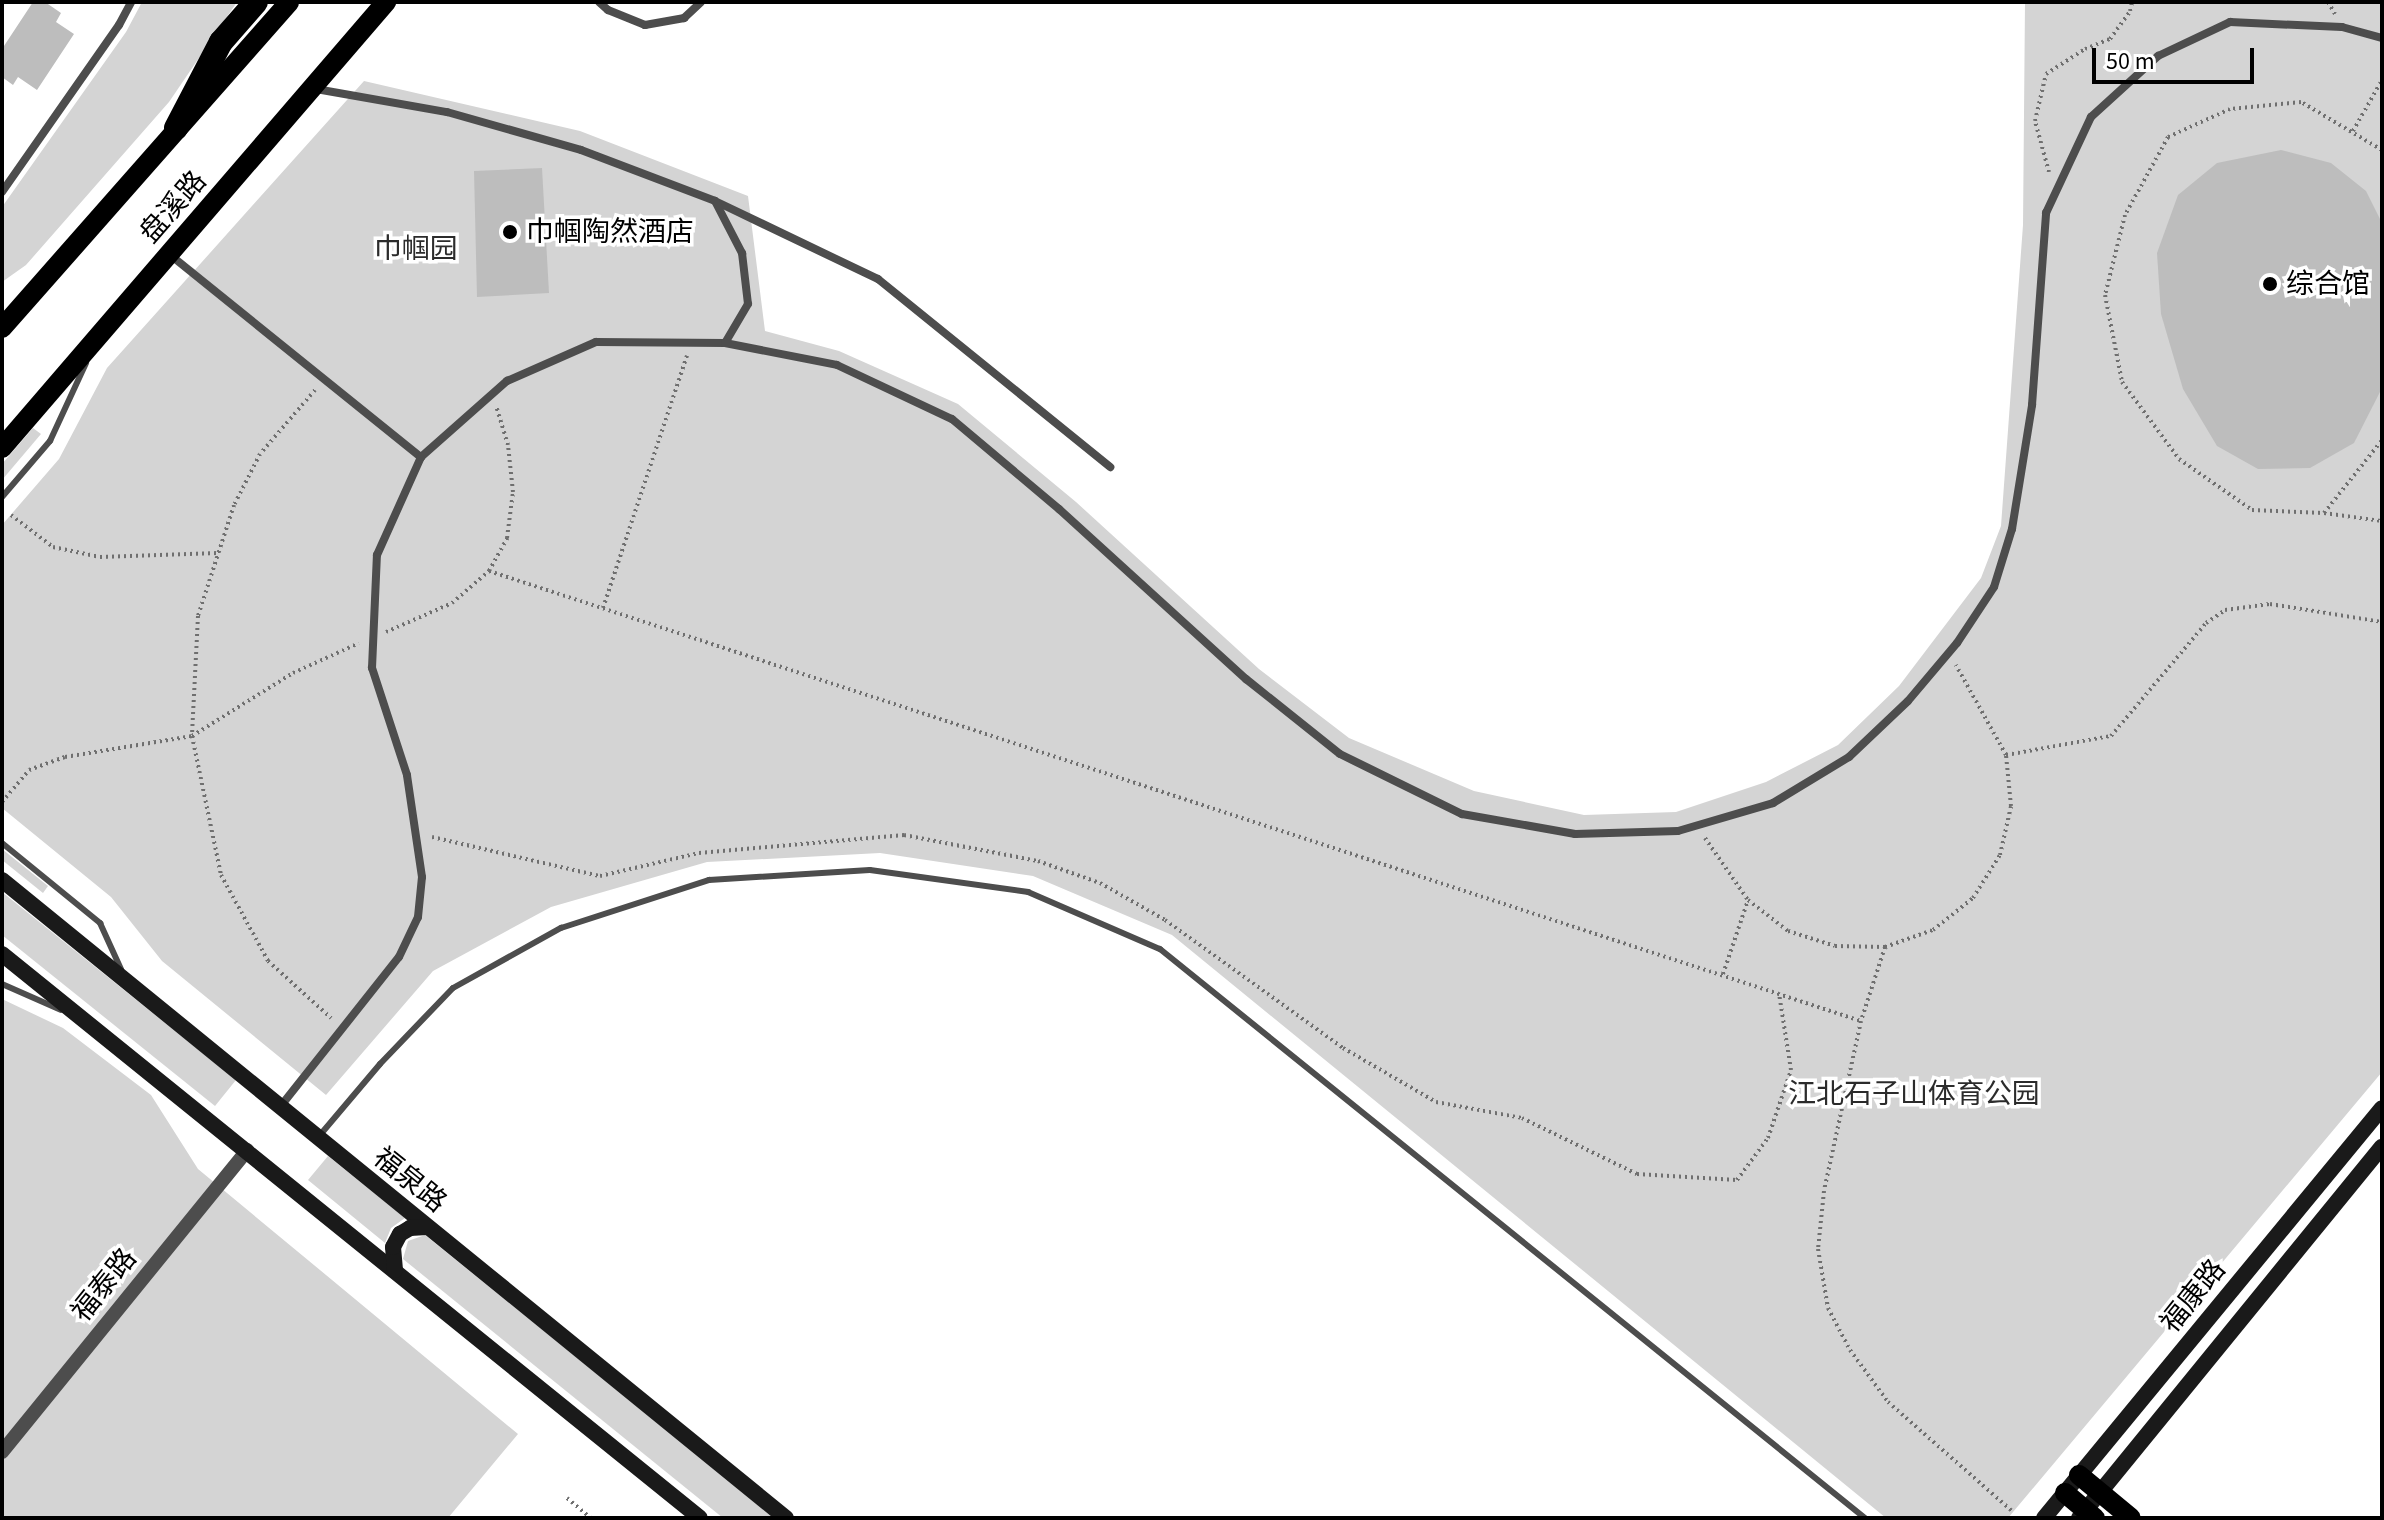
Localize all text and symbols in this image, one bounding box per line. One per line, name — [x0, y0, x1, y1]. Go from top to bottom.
scale bar — [2096, 32, 2258, 82]
text: 50 m — [2106, 44, 2155, 79]
street label: 盘溪路 — [133, 164, 213, 250]
place label: 巾帼陶然酒店 — [526, 215, 694, 249]
marker: 巾帼陶然酒店 — [501, 223, 519, 241]
park label: 巾帼园 — [374, 232, 458, 266]
place label: 综合馆 — [2286, 267, 2370, 301]
marker: 综合馆 — [2261, 275, 2279, 293]
park label: 江北石子山体育公园 — [1788, 1077, 2040, 1111]
street label: 福泉路 — [367, 1141, 453, 1219]
street label: 福泰路 — [65, 1242, 143, 1328]
street label: 福康路 — [2154, 1253, 2232, 1339]

